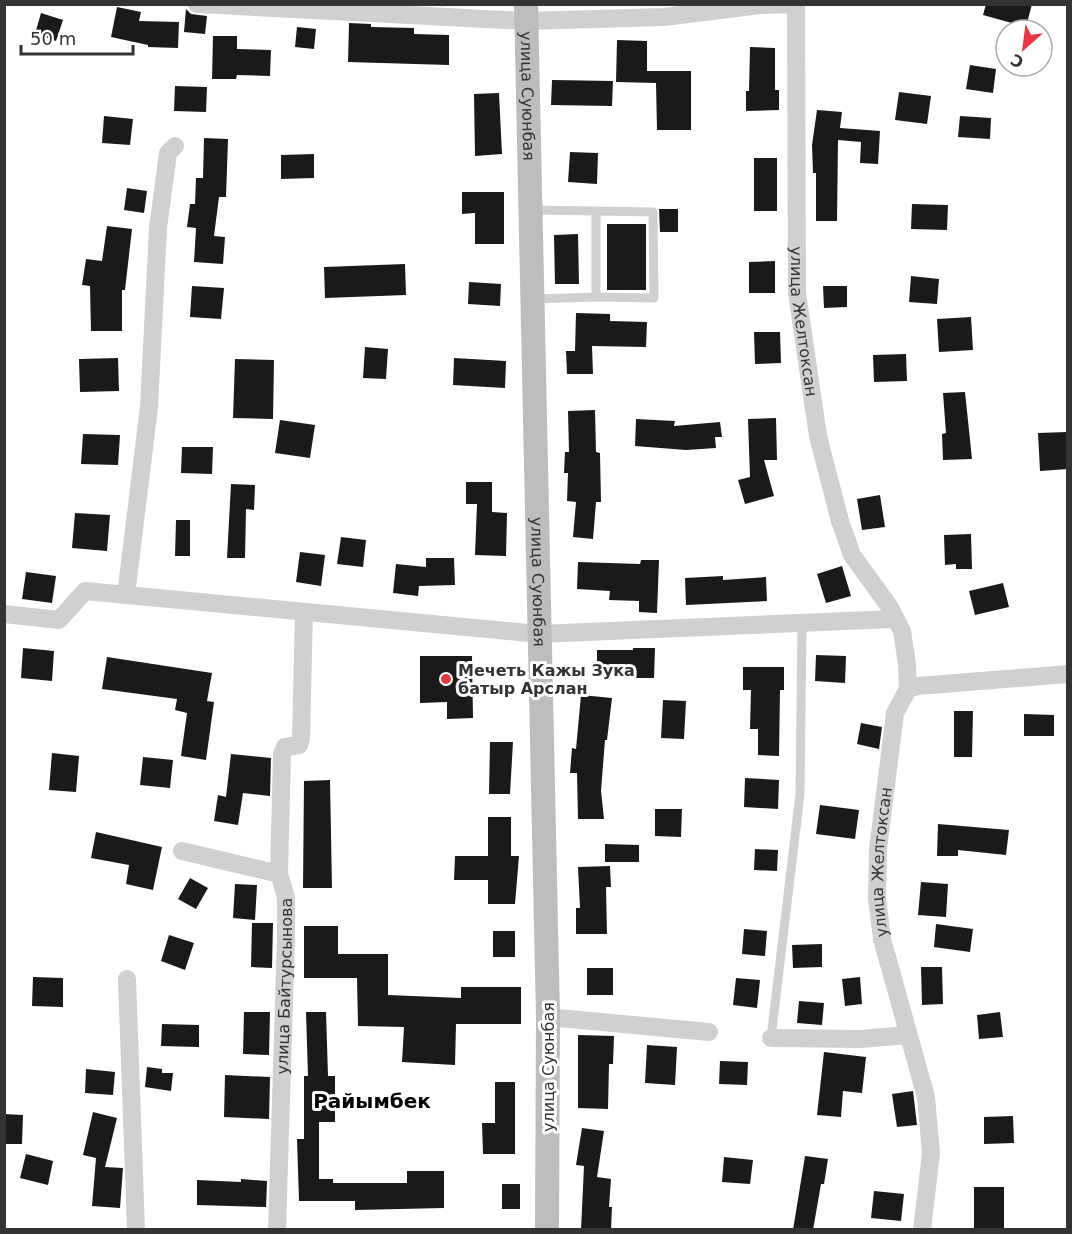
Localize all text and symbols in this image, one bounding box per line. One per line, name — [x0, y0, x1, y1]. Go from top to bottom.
scale bar — [21, 18, 134, 56]
north arrow — [994, 18, 1054, 78]
text: 50 m — [30, 28, 76, 49]
street label: улица Суюнбая — [517, 31, 538, 161]
text: С — [1008, 50, 1027, 72]
street label: улица Желтоксан — [787, 246, 821, 398]
street label: улица Суюнбая — [527, 517, 549, 647]
place label: Мечеть Кажы Зука батыр Арслан — [458, 661, 635, 698]
marker: Мечеть Кажы Зука батыр Арслан — [439, 672, 453, 686]
street label: улица Желтоксан — [868, 786, 896, 938]
street label: улица Байтурсынова — [273, 898, 296, 1075]
street label: улица Суюнбая — [539, 1002, 558, 1132]
district label: Райымбек — [313, 1089, 431, 1113]

